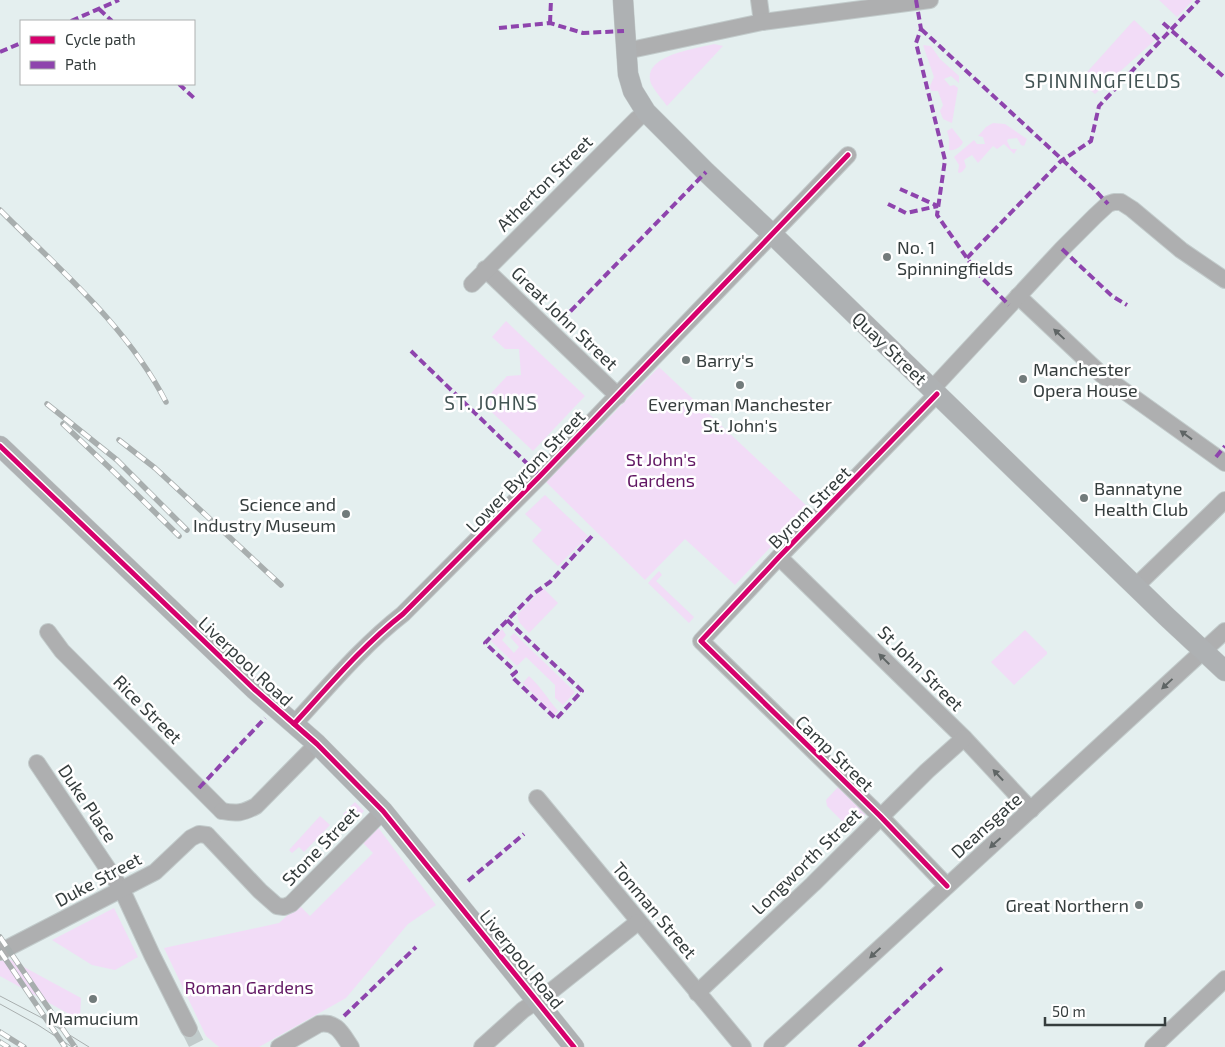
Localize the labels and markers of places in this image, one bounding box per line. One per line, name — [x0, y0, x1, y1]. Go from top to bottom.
place label: No. 1 Spinningfields — [897, 236, 1013, 279]
marker: No. 1 Spinningfields — [881, 251, 893, 263]
place label: Barry's — [696, 349, 754, 371]
marker: Barry's — [680, 354, 692, 366]
place label: Manchester Opera House — [1033, 358, 1138, 401]
marker: Manchester Opera House — [1017, 373, 1029, 385]
marker: Everyman Manchester St. John's — [734, 379, 746, 391]
place label: Everyman Manchester St. John's — [648, 393, 832, 436]
place label: Bannatyne Health Club — [1094, 477, 1188, 520]
marker: Bannatyne Health Club — [1078, 492, 1090, 504]
place label: Science and Industry Museum — [193, 493, 336, 536]
marker: Science and Industry Museum — [340, 508, 352, 520]
place label: Great Northern — [1006, 894, 1129, 916]
marker: Great Northern — [1133, 899, 1145, 911]
marker: Mamucium — [87, 993, 99, 1005]
place label: Mamucium — [48, 1007, 139, 1029]

